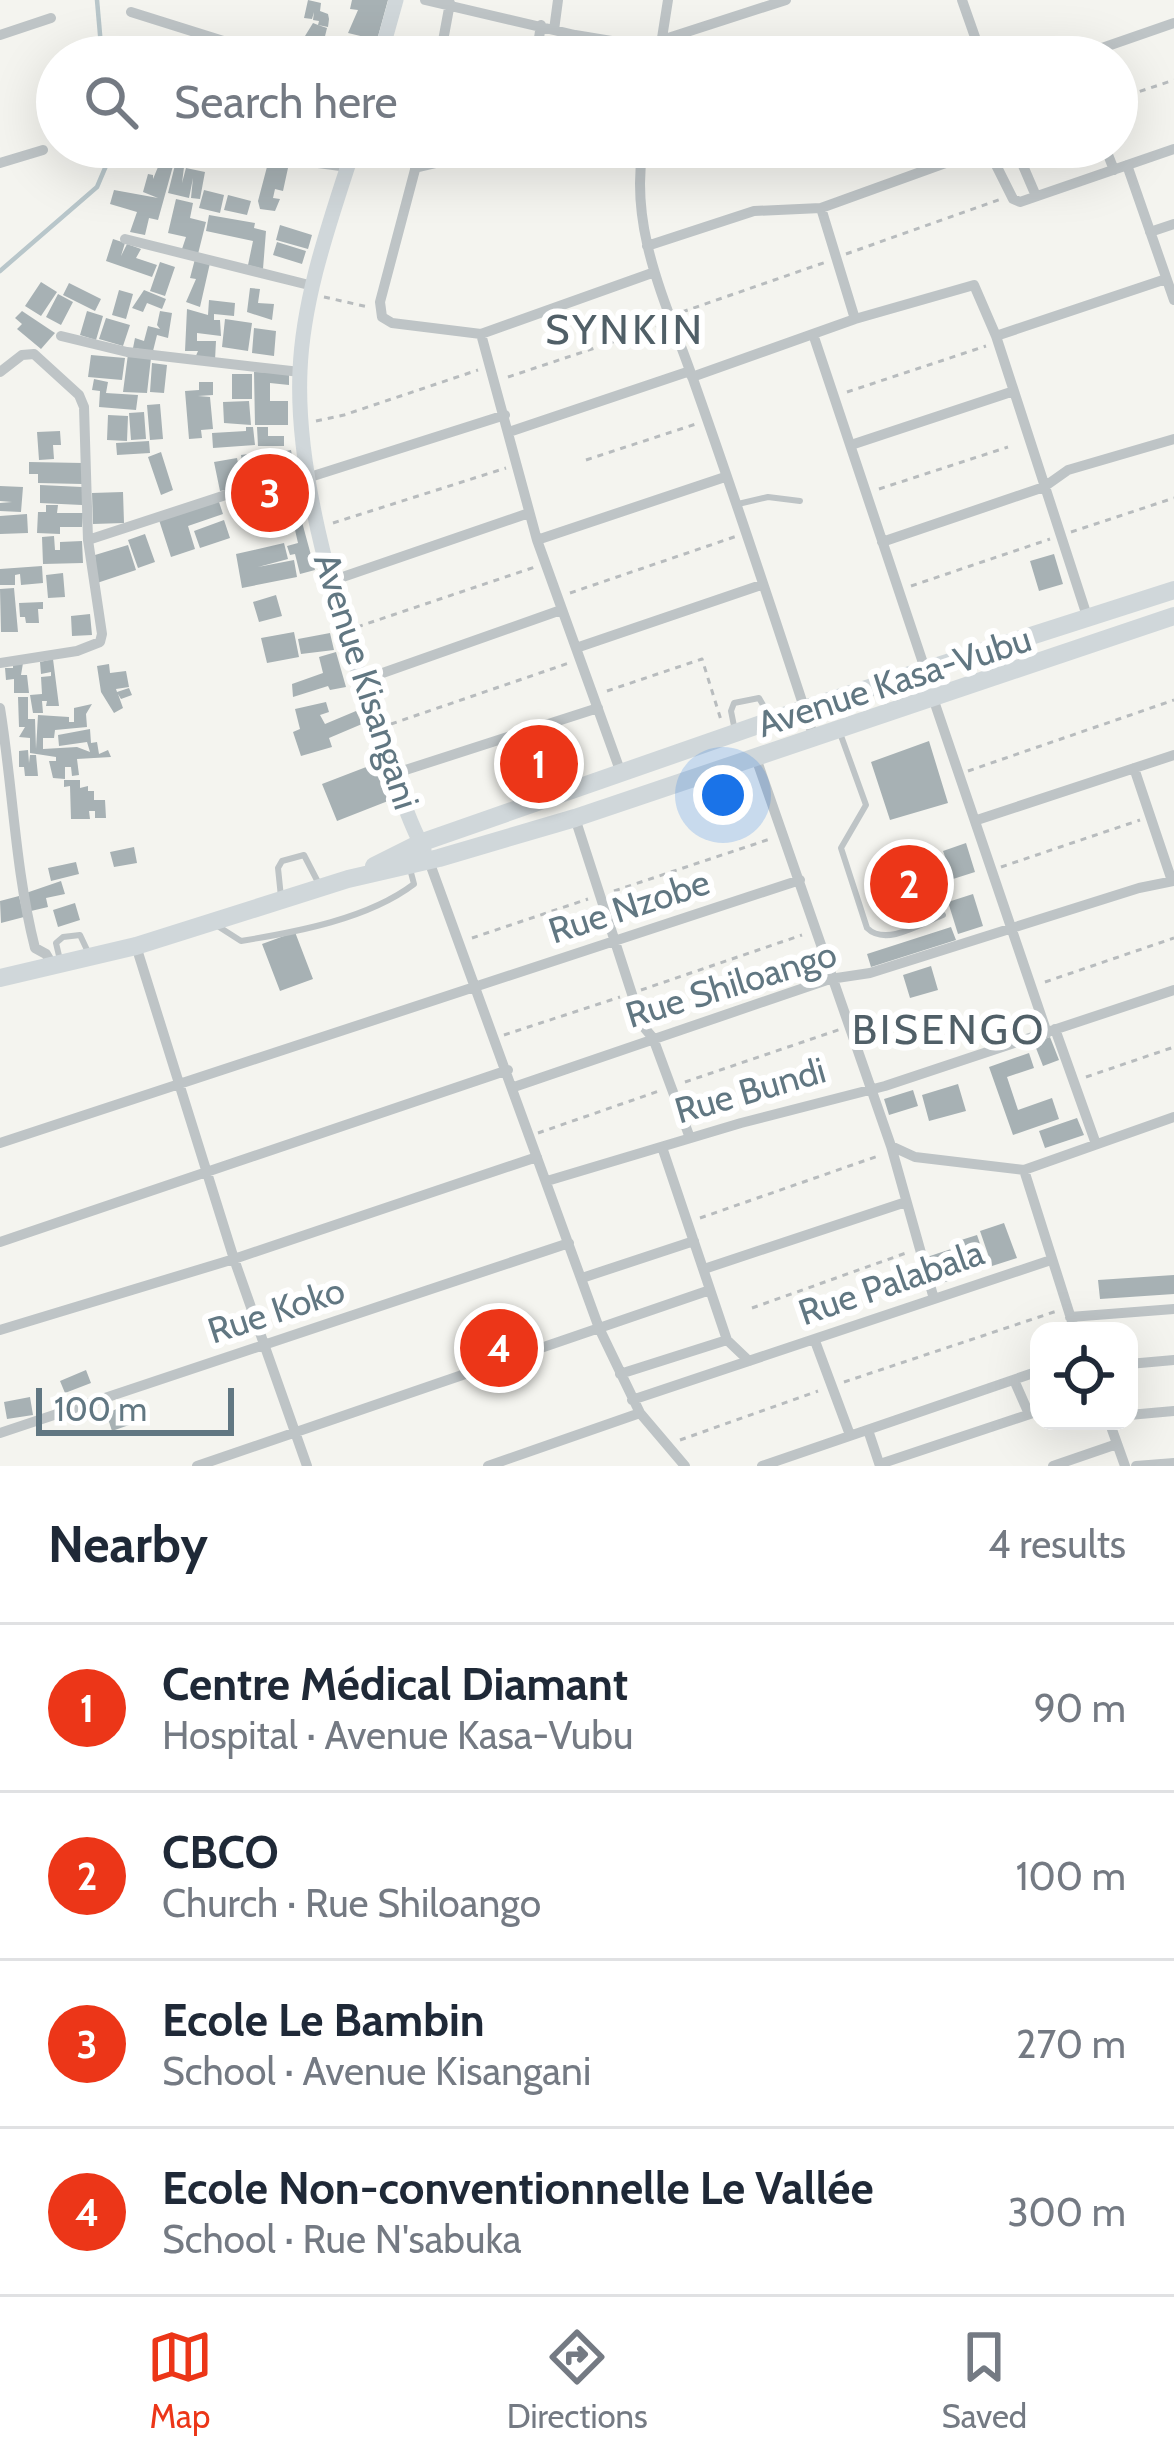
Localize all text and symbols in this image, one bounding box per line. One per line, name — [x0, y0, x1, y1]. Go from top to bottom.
search box — [36, 36, 1138, 168]
icon: search — [78, 69, 144, 135]
text: Search here — [174, 75, 398, 129]
district label: SYNKIN — [545, 303, 705, 355]
pin: 3 — [231, 448, 309, 538]
street label: Avenue Kisangani — [305, 548, 429, 814]
street label: Avenue Kasa-Vubu — [752, 616, 1036, 746]
pin: 1 — [500, 719, 578, 809]
your location — [693, 765, 753, 825]
pin: 2 — [870, 839, 948, 929]
street label: Rue Nzobe — [543, 859, 715, 953]
street label: Rue Shiloango — [620, 931, 842, 1037]
district label: BISENGO — [852, 1003, 1046, 1055]
street label: Rue Bundi — [670, 1048, 830, 1132]
street label: Rue Palabala — [793, 1230, 989, 1334]
street label: Rue Koko — [202, 1267, 350, 1353]
pin: 4 — [460, 1303, 538, 1393]
map controls — [1030, 1322, 1138, 1430]
button: locate — [1030, 1322, 1138, 1430]
scale bar — [36, 1382, 234, 1435]
text: 100 m — [54, 1389, 147, 1429]
text: Nearby — [48, 1513, 208, 1575]
text: 4 results — [988, 1520, 1126, 1568]
text: Centre Médical Diamant — [162, 1657, 628, 1711]
text: 1 — [80, 1684, 94, 1732]
text: 90 m — [1034, 1684, 1126, 1732]
text: Hospital · Avenue Kasa-Vubu — [162, 1711, 633, 1759]
text: CBCO — [162, 1825, 279, 1879]
text: 2 — [77, 1852, 97, 1900]
text: 100 m — [1016, 1852, 1126, 1900]
text: Church · Rue Shiloango — [162, 1879, 541, 1927]
text: Ecole Le Bambin — [162, 1993, 485, 2047]
text: 3 — [76, 2020, 98, 2068]
text: 270 m — [1016, 2020, 1126, 2068]
text: School · Avenue Kisangani — [162, 2047, 591, 2095]
text: Ecole Non-conventionnelle Le Vallée — [162, 2161, 874, 2215]
text: 4 — [75, 2188, 99, 2236]
text: 300 m — [1007, 2188, 1126, 2236]
text: School · Rue N'sabuka — [162, 2215, 521, 2263]
tab: Map — [147, 2324, 213, 2436]
tab: Directions — [507, 2324, 648, 2436]
tab: Saved — [941, 2324, 1027, 2436]

